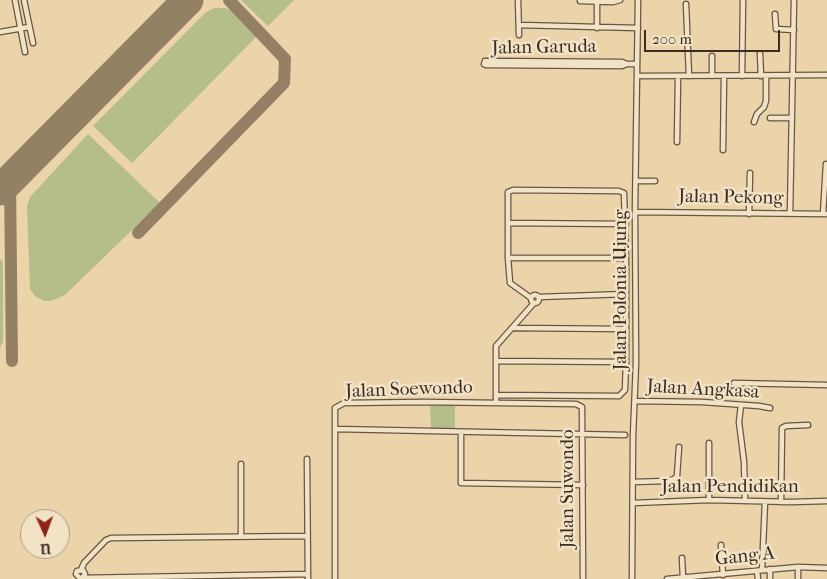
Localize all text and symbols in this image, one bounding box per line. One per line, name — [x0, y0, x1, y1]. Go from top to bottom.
scale bar — [647, 20, 783, 52]
text: 200 m — [652, 30, 692, 48]
street label: Jalan Garuda — [491, 36, 597, 60]
street label: Jalan Pekong — [678, 186, 784, 210]
street label: Jalan Polonia Ujung — [610, 210, 632, 370]
street label: Jalan Soewondo — [345, 376, 473, 404]
street label: Jalan Angkasa — [646, 376, 760, 404]
street label: Jalan Suwondo — [557, 429, 579, 549]
street label: Jalan Pendidikan — [661, 476, 799, 498]
north arrow — [20, 509, 70, 559]
text: U — [40, 540, 51, 557]
street label: Gang A — [714, 543, 776, 571]

